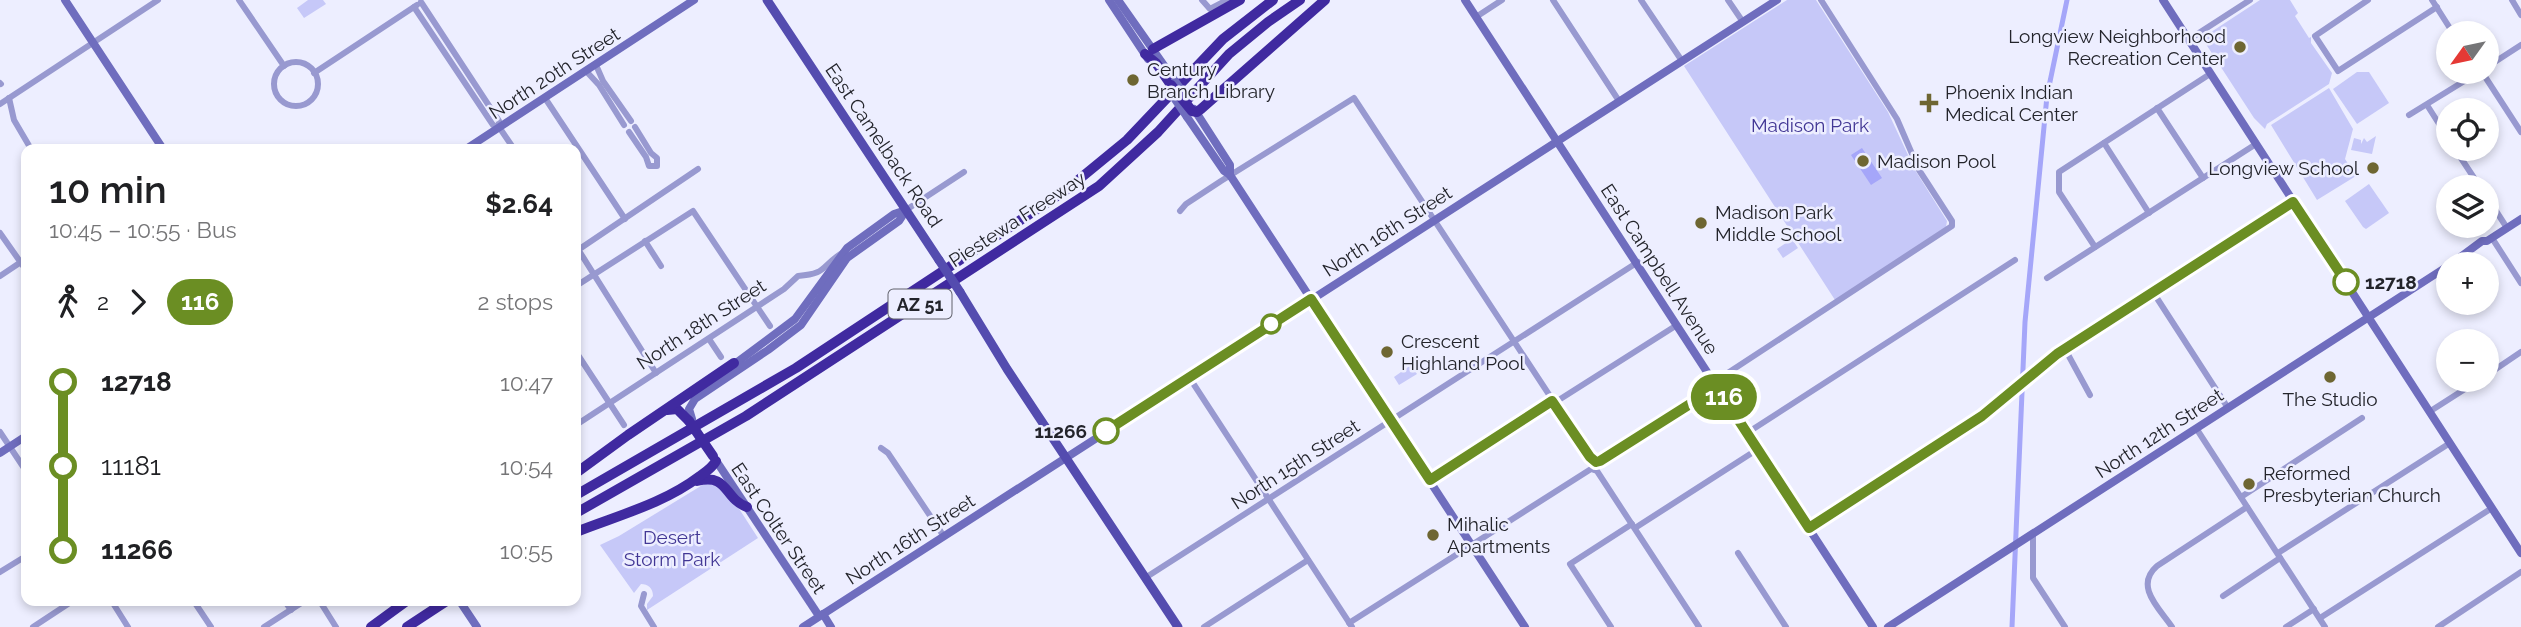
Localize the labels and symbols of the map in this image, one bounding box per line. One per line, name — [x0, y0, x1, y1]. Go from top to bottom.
north arrow — [2436, 21, 2499, 84]
street label: North 20th Street — [485, 22, 624, 123]
place label: Longview Neighborhood Recreation Center — [2008, 25, 2226, 69]
marker: Longview Neighborhood Recreation Center — [2232, 39, 2248, 55]
place label: Century Branch Library — [1147, 58, 1275, 102]
street label: East Camelback Road — [821, 59, 947, 231]
marker: Century Branch Library — [1125, 72, 1141, 88]
place label: Phoenix Indian Medical Center — [1945, 81, 2078, 125]
marker: Phoenix Indian Medical Center — [1919, 93, 1939, 113]
park label: Madison Park — [1751, 114, 1869, 136]
place label: Madison Pool — [1877, 150, 1997, 172]
marker: Madison Pool — [1855, 153, 1871, 169]
place label: Longview School — [2208, 157, 2360, 179]
marker: Longview School — [2365, 160, 2381, 176]
street label: Piestewa Freeway — [945, 167, 1089, 271]
street label: East Campbell Avenue — [1597, 180, 1723, 358]
street label: North 16th Street — [1318, 181, 1456, 281]
place label: Madison Park Middle School — [1715, 201, 1842, 245]
marker: Madison Park Middle School — [1693, 215, 1709, 231]
marker: 12718 — [2333, 269, 2359, 295]
place label: 12718 — [2365, 271, 2417, 293]
street label: North 18th Street — [632, 274, 770, 374]
road number: AZ 51 — [888, 290, 951, 318]
unlabelled marker — [1261, 314, 1281, 334]
place label: Crescent Highland Pool — [1401, 330, 1525, 374]
marker: Crescent Highland Pool — [1379, 344, 1395, 360]
marker: The Studio — [2322, 369, 2338, 385]
line badge: 116 — [1684, 374, 1764, 420]
street label: North 12th Street — [2091, 383, 2227, 482]
place label: The Studio — [2283, 388, 2377, 410]
street label: North 15th Street — [1227, 414, 1364, 514]
marker: 11266 — [1093, 418, 1119, 444]
place label: 11266 — [1034, 420, 1087, 442]
street label: East Colter Street — [727, 458, 831, 598]
place label: Reformed Presbyterian Church — [2263, 462, 2441, 506]
marker: Reformed Presbyterian Church — [2241, 476, 2257, 492]
street label: North 16th Street — [841, 489, 979, 589]
place label: Mihalic Apartments — [1447, 513, 1550, 557]
park label: Desert Storm Park — [624, 526, 720, 570]
marker: Mihalic Apartments — [1425, 527, 1441, 543]

